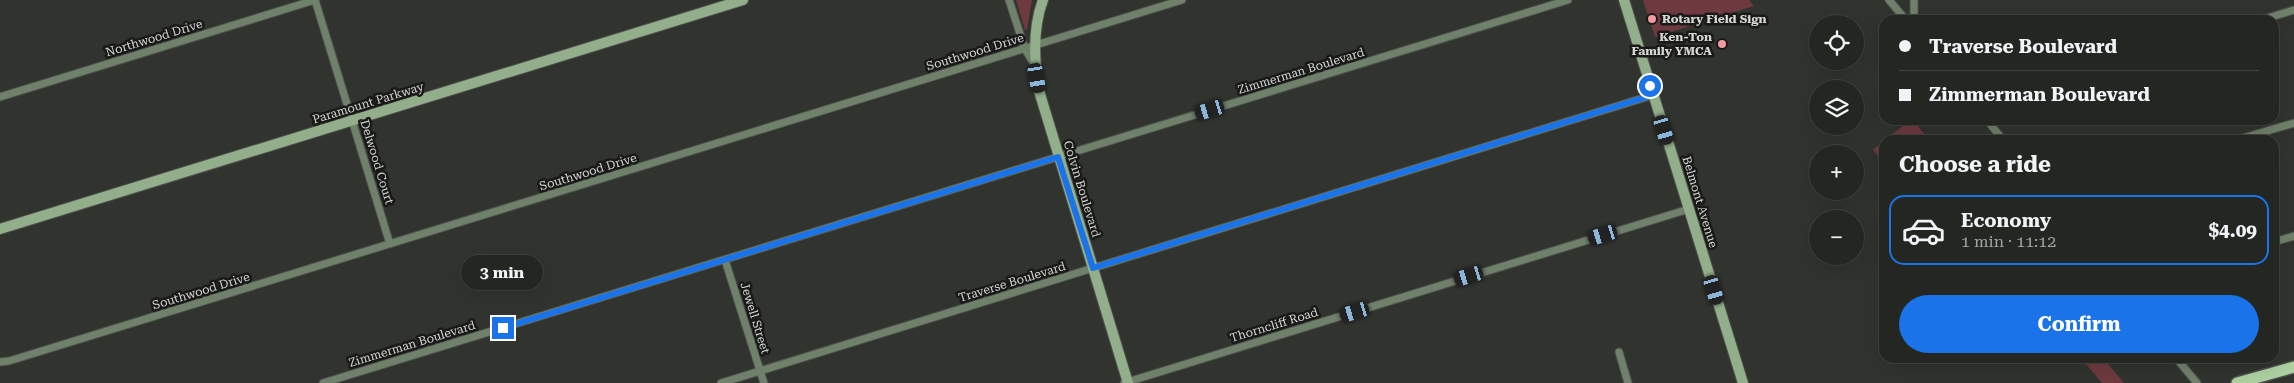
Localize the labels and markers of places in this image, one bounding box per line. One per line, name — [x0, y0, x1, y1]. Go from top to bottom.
place label: Rotary Field Sign — [1662, 12, 1767, 26]
marker: Rotary Field Sign — [1646, 13, 1658, 25]
place label: Ken-Ton Family YMCA — [1631, 30, 1712, 58]
marker: Ken-Ton Family YMCA — [1716, 38, 1728, 50]

